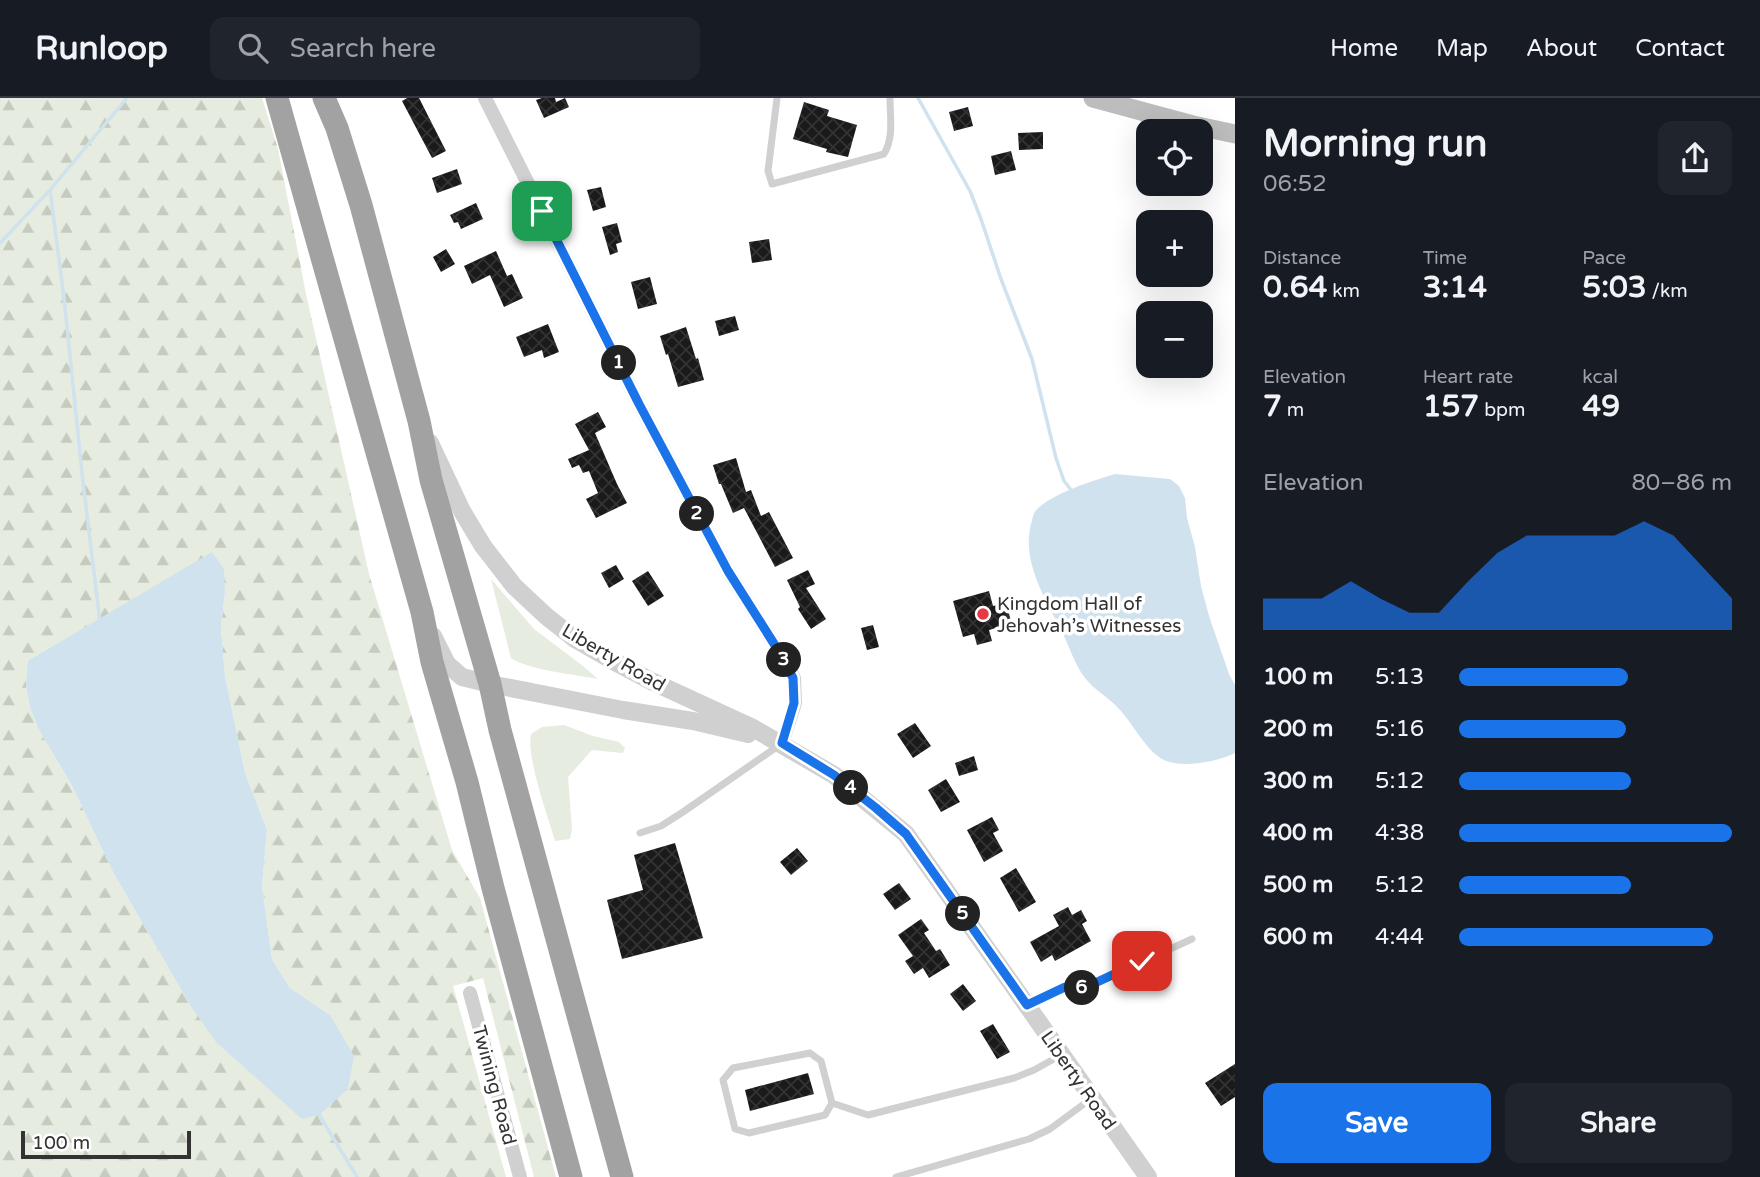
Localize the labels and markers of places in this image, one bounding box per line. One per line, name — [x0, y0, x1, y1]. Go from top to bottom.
pin — [512, 181, 572, 241]
pin: 1 — [602, 345, 636, 380]
pin: 2 — [680, 496, 714, 532]
place label: Kingdom Hall of Jehovah’s Witnesses — [997, 593, 1181, 637]
marker: Kingdom Hall of Jehovah’s Witnesses — [975, 606, 991, 622]
pin: 3 — [766, 642, 802, 678]
pin: 4 — [834, 770, 868, 806]
pin: 5 — [946, 896, 981, 932]
pin — [1112, 931, 1172, 991]
pin: 6 — [1064, 970, 1100, 1006]

